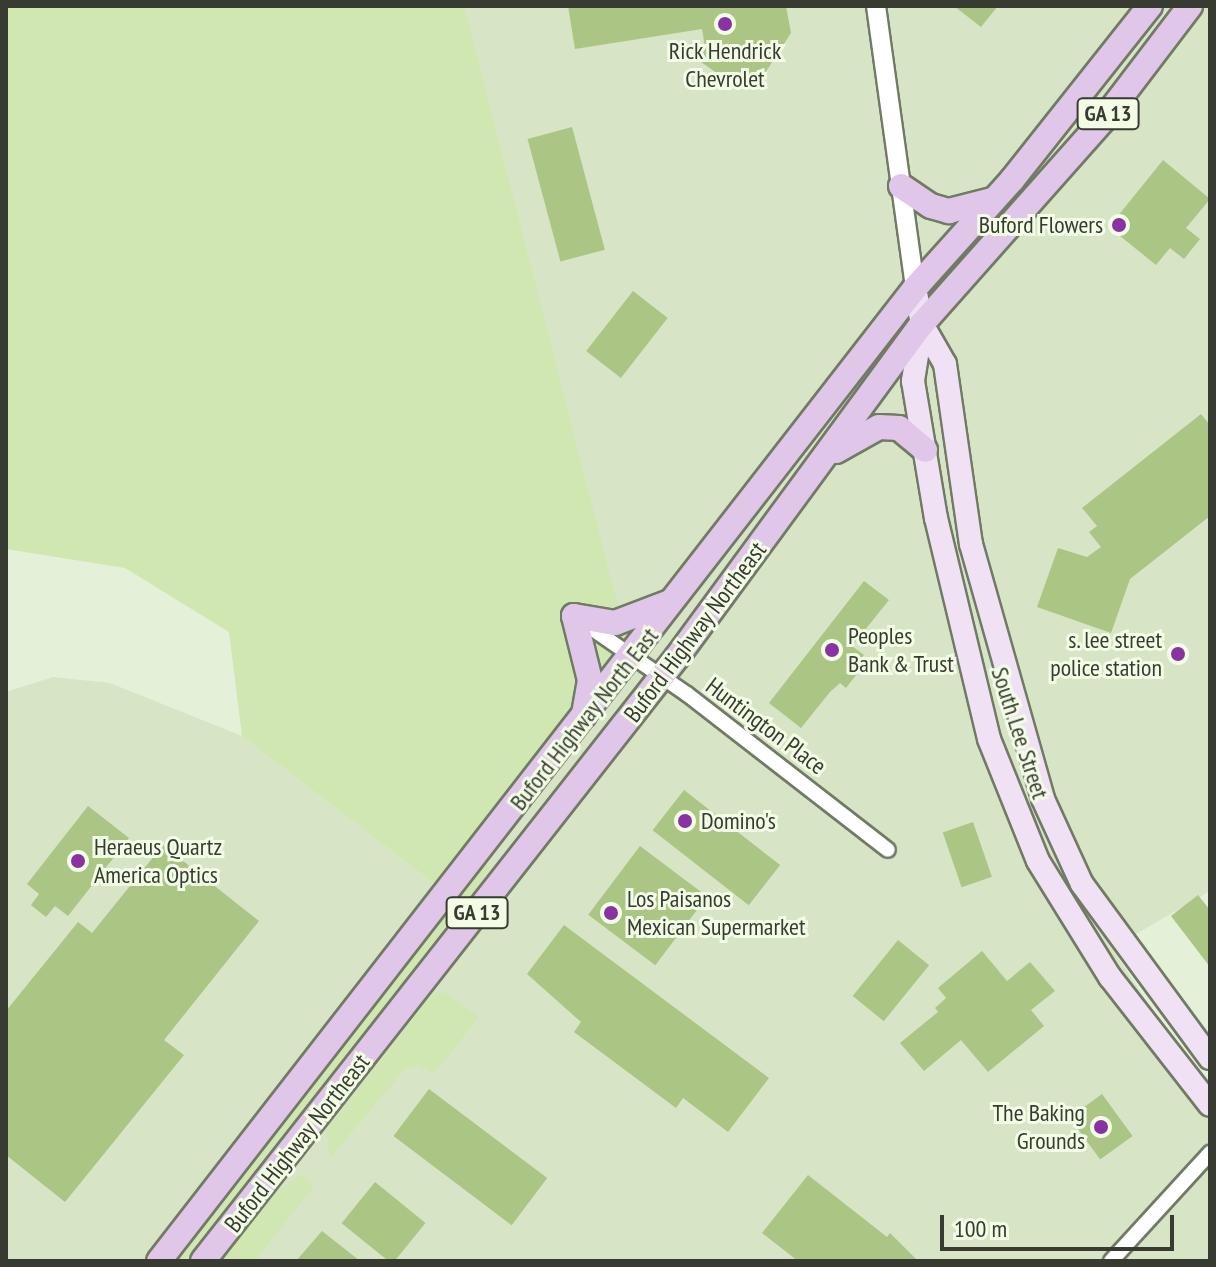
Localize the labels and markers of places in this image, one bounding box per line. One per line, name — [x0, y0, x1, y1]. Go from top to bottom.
marker: Rick Hendrick Chevrolet — [716, 15, 734, 33]
place label: Rick Hendrick Chevrolet — [668, 37, 782, 93]
place label: Buford Flowers — [979, 211, 1103, 239]
marker: Buford Flowers — [1110, 216, 1128, 234]
place label: Peoples Bank & Trust — [848, 622, 955, 678]
place label: s. lee street police station — [1050, 626, 1162, 682]
marker: Peoples Bank & Trust — [823, 641, 841, 659]
marker: s. lee street police station — [1169, 645, 1187, 663]
place label: Domino's — [701, 807, 776, 835]
marker: Domino's — [676, 812, 694, 830]
place label: Heraeus Quartz America Optics — [94, 833, 222, 889]
marker: Heraeus Quartz America Optics — [69, 852, 87, 870]
place label: Los Paisanos Mexican Supermarket — [627, 885, 806, 941]
marker: Los Paisanos Mexican Supermarket — [602, 904, 620, 922]
place label: The Baking Grounds — [992, 1099, 1085, 1155]
marker: The Baking Grounds — [1092, 1118, 1110, 1136]

